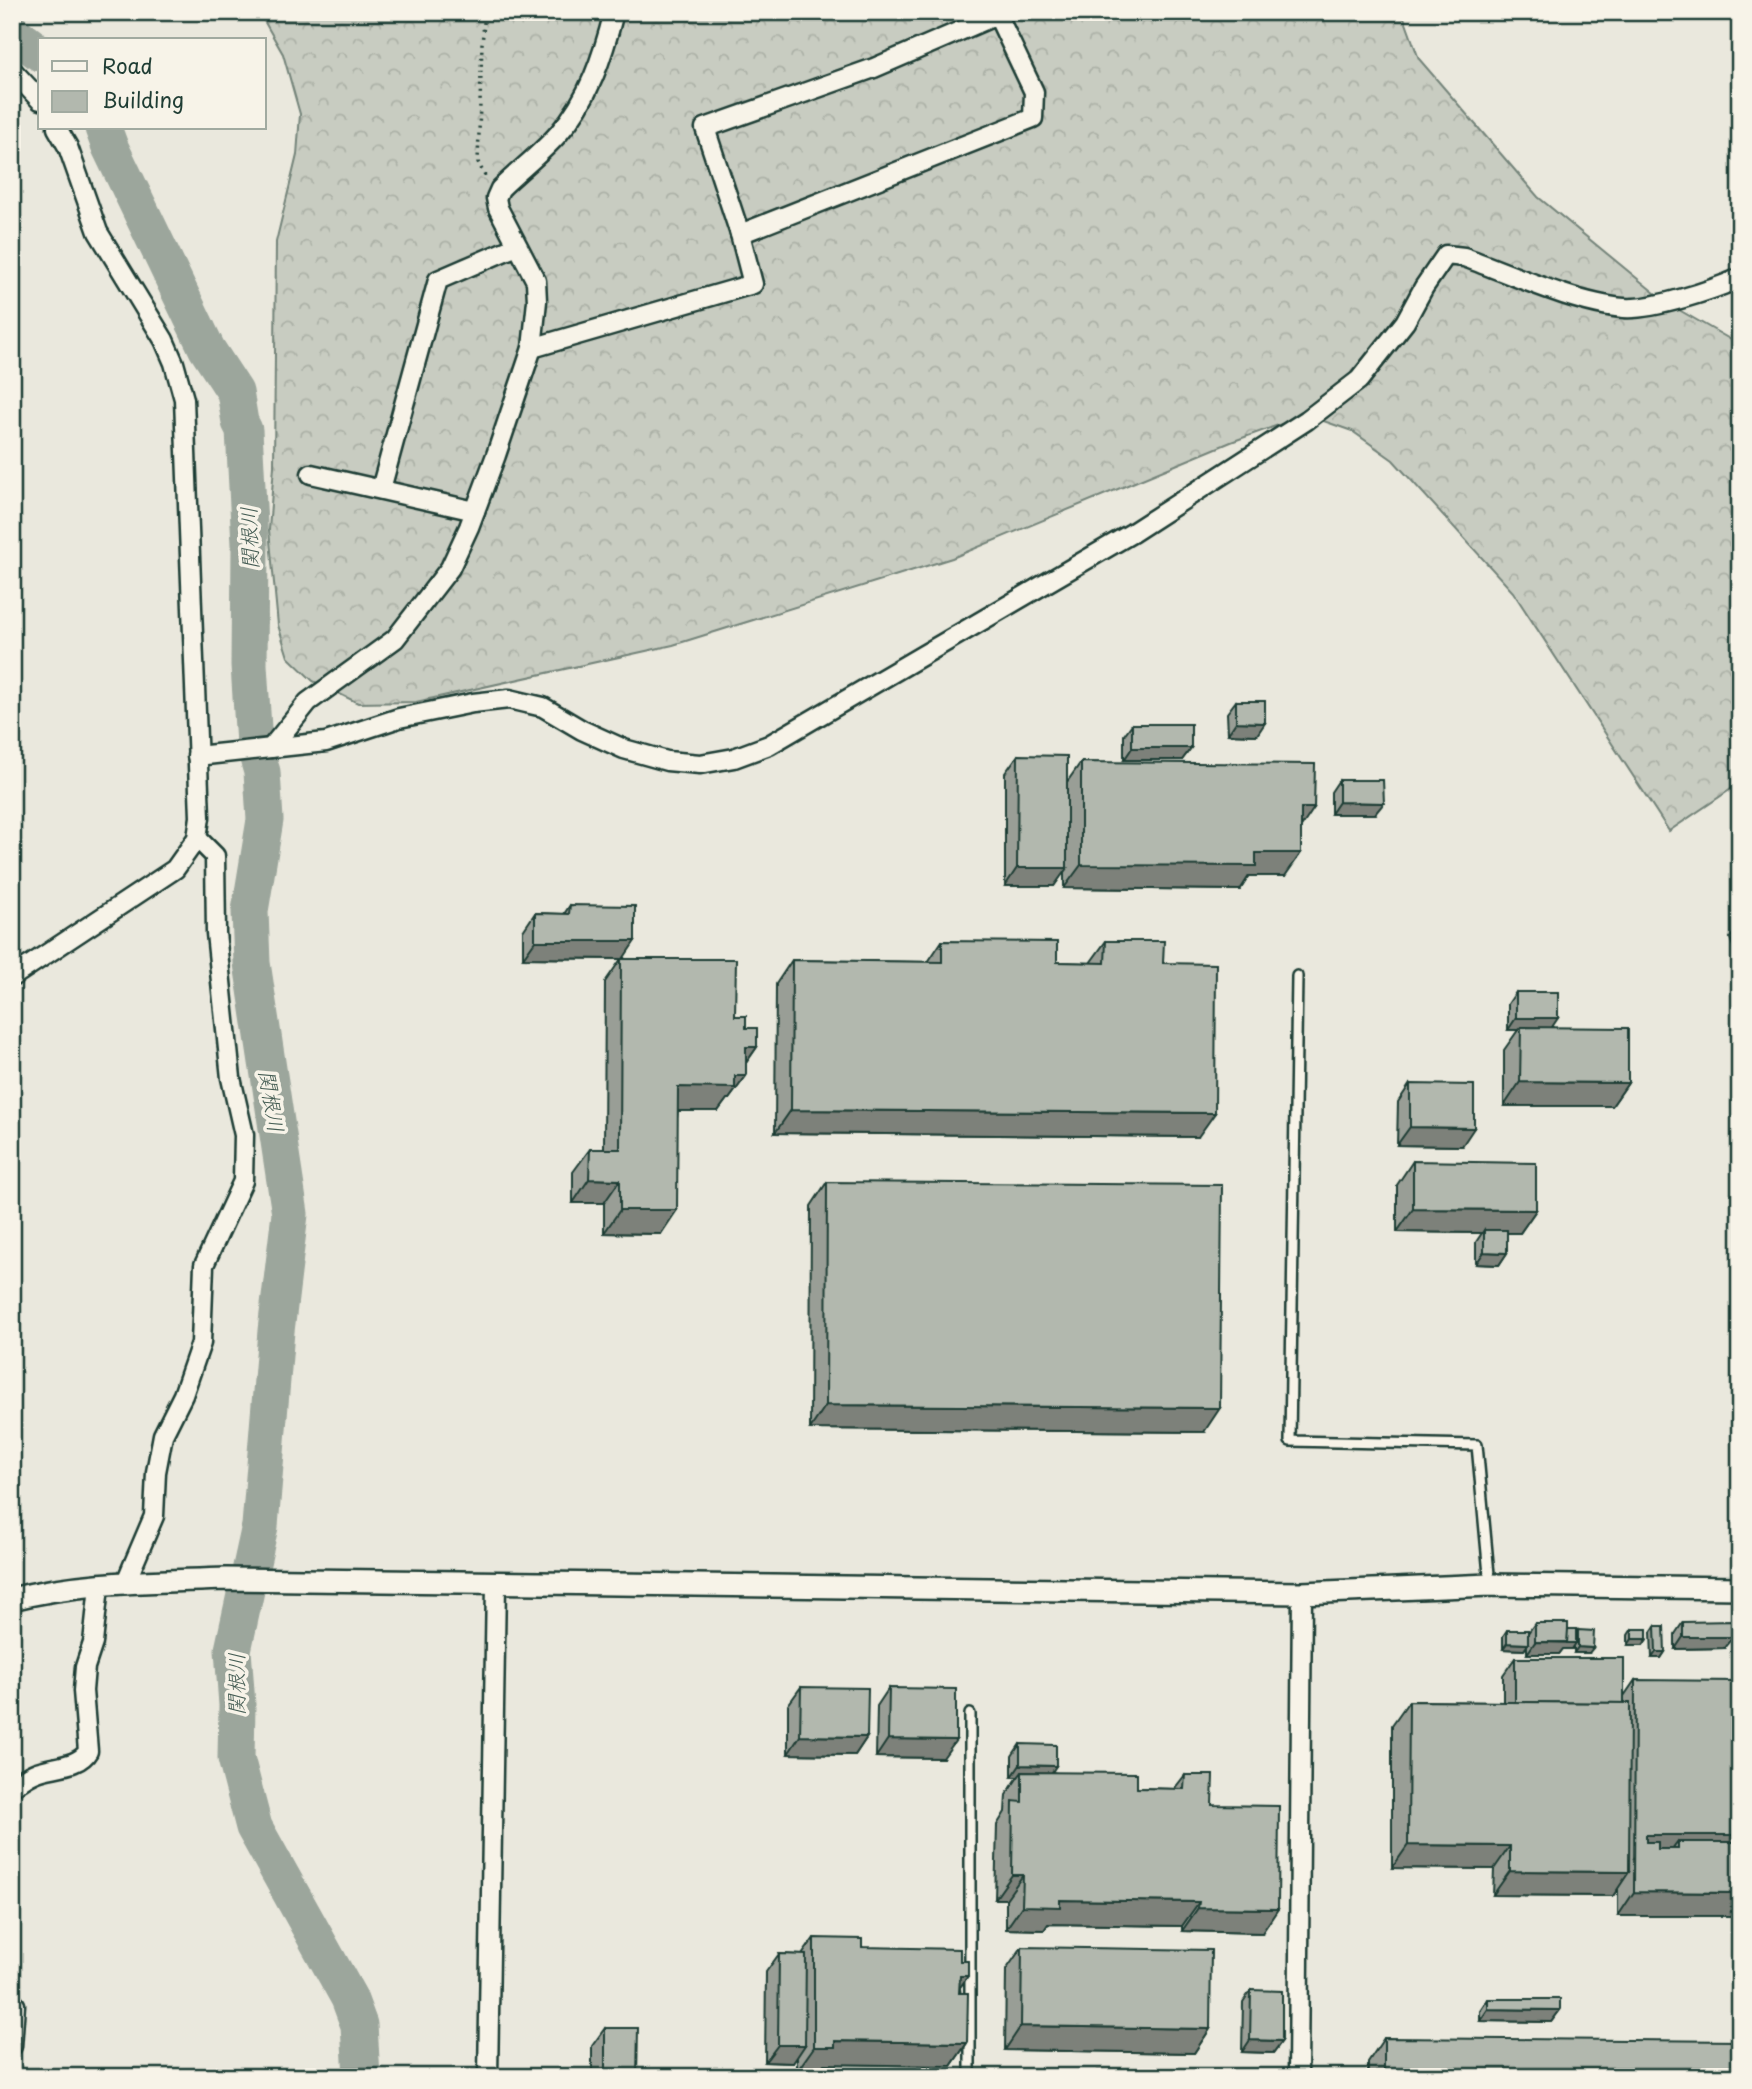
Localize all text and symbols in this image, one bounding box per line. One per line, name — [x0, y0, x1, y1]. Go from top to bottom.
legend — [38, 38, 266, 130]
text: Road — [102, 49, 153, 81]
text: Building — [102, 83, 184, 115]
water label: 関根川 — [231, 506, 265, 570]
water label: 関根川 — [252, 1067, 294, 1135]
water label: 関根川 — [219, 1653, 251, 1716]

